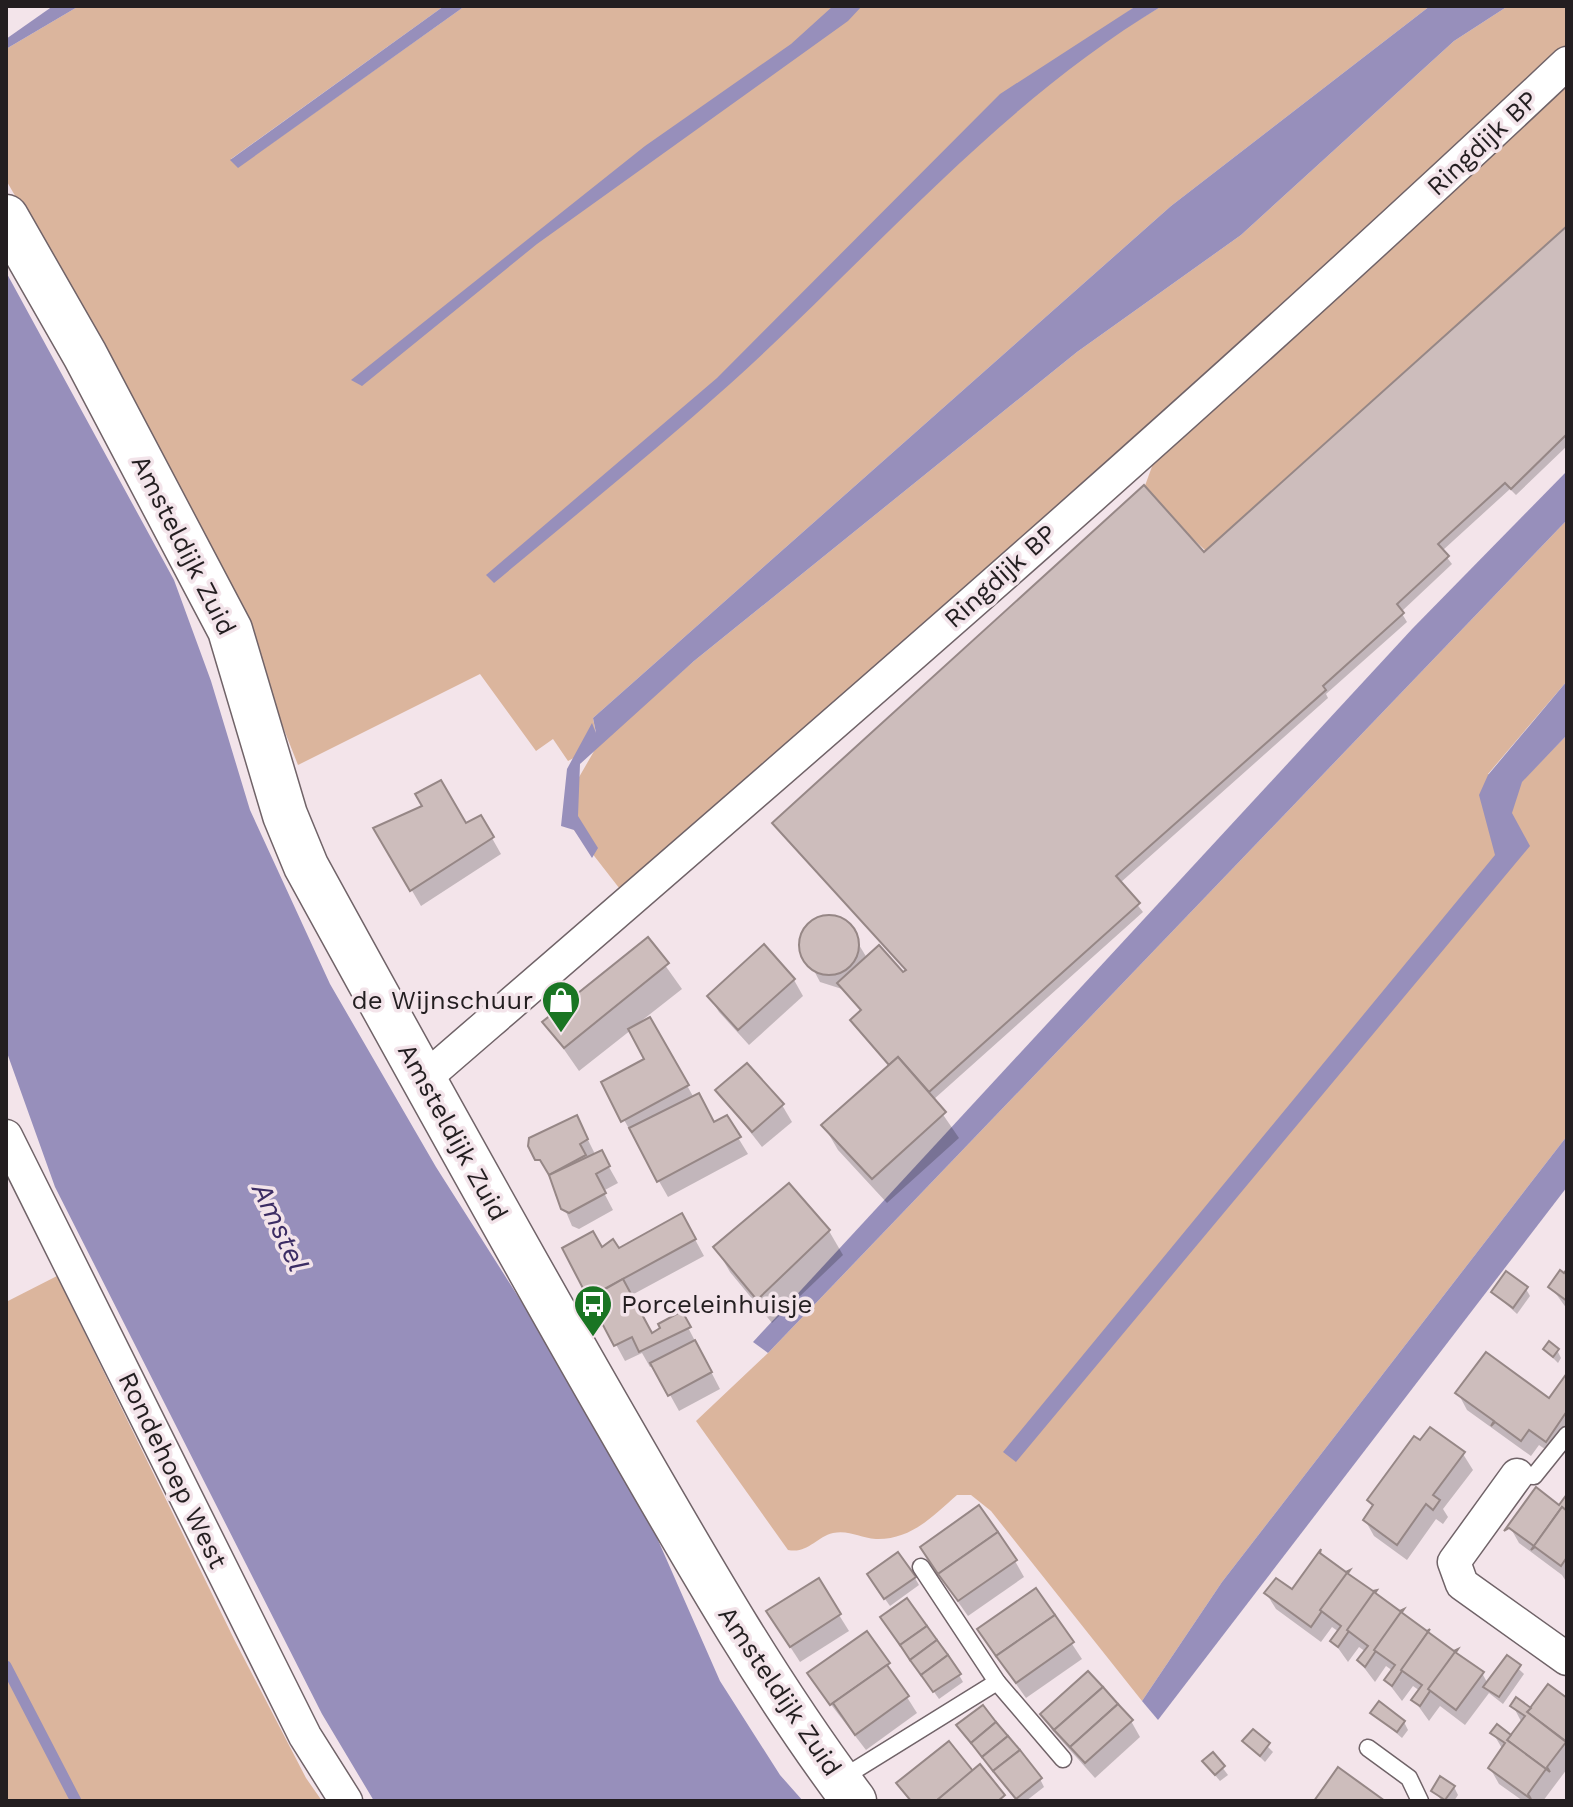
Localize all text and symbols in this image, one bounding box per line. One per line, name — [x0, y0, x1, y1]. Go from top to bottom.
street label: Ringdijk BP — [1421, 84, 1543, 202]
street label: Amsteldijk Zuid — [126, 450, 242, 640]
street label: Ringdijk BP — [938, 518, 1062, 634]
shop icon: de Wijnschuur — [540, 979, 582, 1034]
place label: de Wijnschuur — [351, 985, 533, 1015]
street label: Amsteldijk Zuid — [392, 1038, 514, 1226]
water label: Amstel — [245, 1177, 315, 1277]
bus stop icon: Porceleinhuisje — [572, 1283, 614, 1338]
place label: Porceleinhuisje — [621, 1289, 813, 1319]
street label: Rondehoep West — [112, 1367, 234, 1573]
street label: Amsteldijk Zuid — [712, 1601, 848, 1781]

